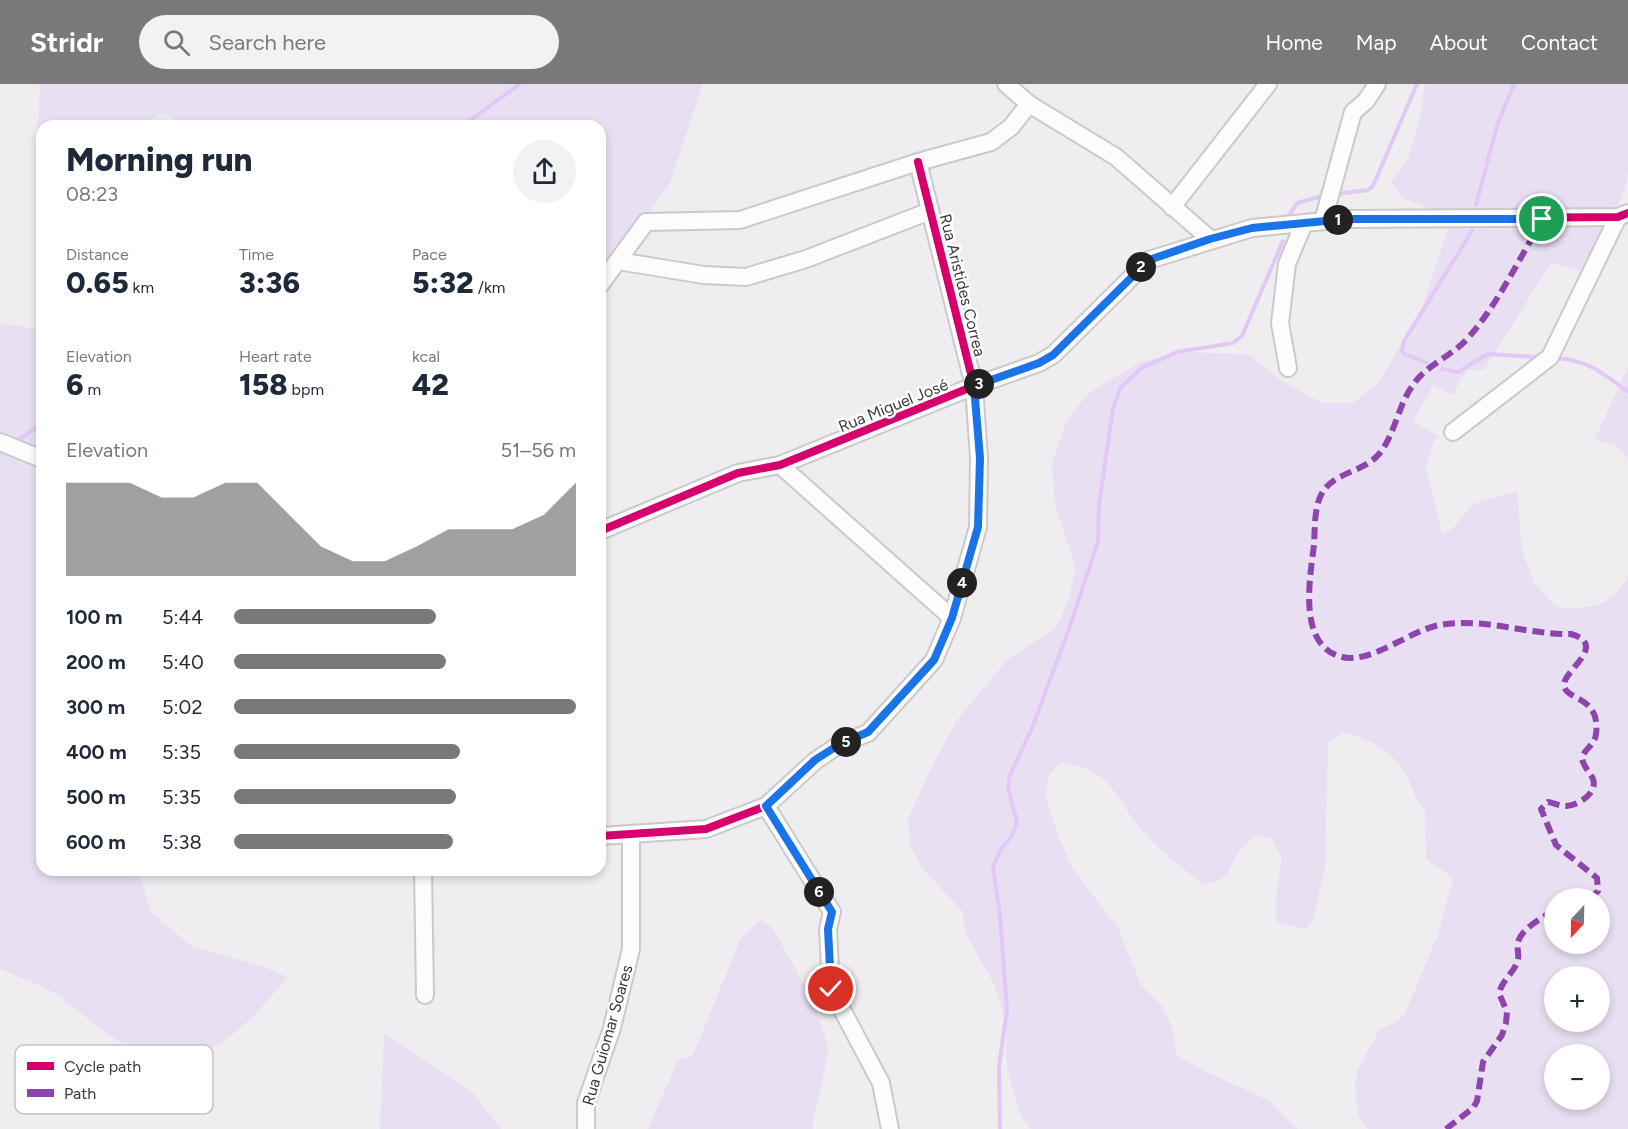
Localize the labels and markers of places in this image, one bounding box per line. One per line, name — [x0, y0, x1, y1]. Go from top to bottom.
pin — [1516, 193, 1567, 244]
pin: 1 — [1323, 205, 1353, 235]
pin: 2 — [1126, 252, 1156, 282]
pin: 3 — [964, 369, 994, 399]
pin: 4 — [947, 568, 977, 598]
pin: 5 — [831, 727, 861, 757]
pin: 6 — [804, 877, 834, 907]
pin — [805, 963, 856, 1014]

